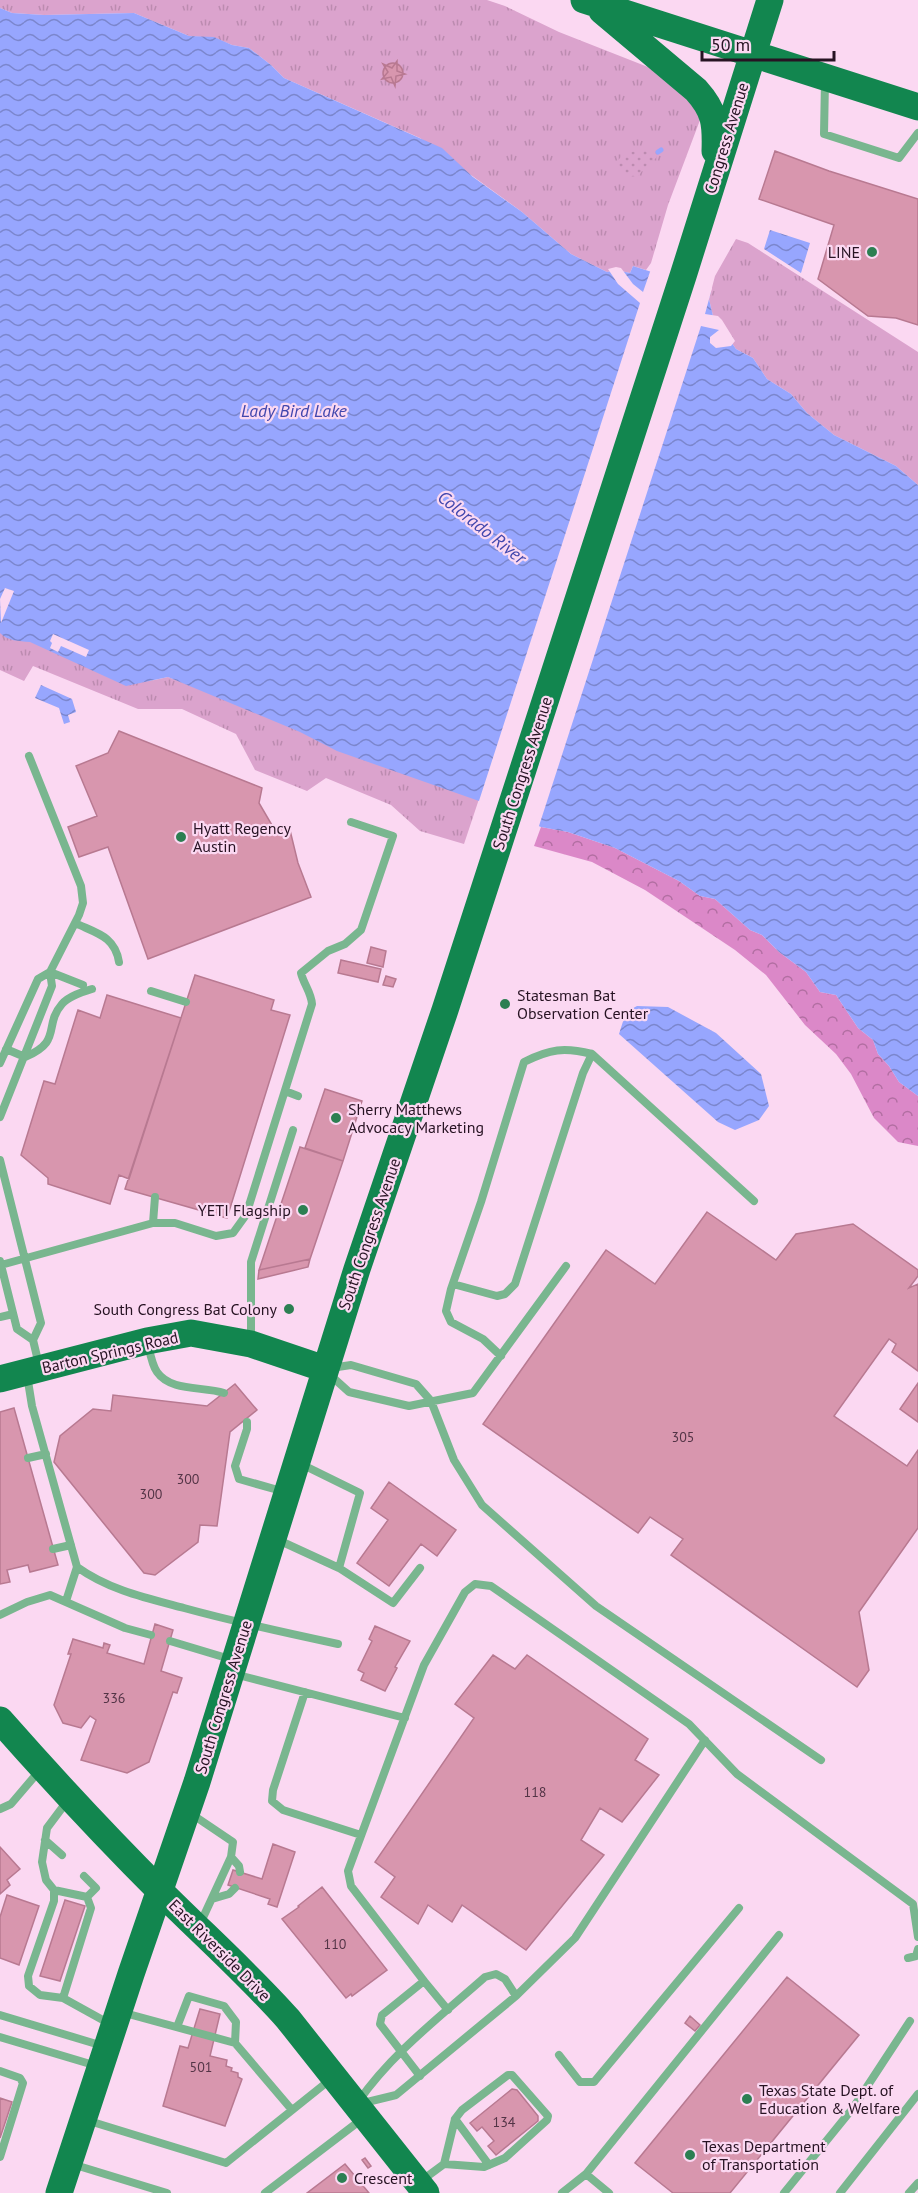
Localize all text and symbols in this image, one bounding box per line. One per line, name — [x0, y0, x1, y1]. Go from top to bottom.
scale bar — [702, 24, 834, 62]
text: 50 m — [711, 33, 750, 56]
street label: Congress Avenue — [700, 80, 752, 196]
place label: LINE — [828, 242, 860, 262]
marker: LINE — [865, 245, 879, 259]
water label: Lady Bird Lake — [241, 399, 348, 422]
water label: Colorado River — [433, 485, 532, 569]
street label: South Congress Avenue — [488, 694, 556, 852]
place label: Hyatt Regency Austin — [193, 818, 291, 856]
marker: Hyatt Regency Austin — [174, 830, 188, 844]
place label: Statesman Bat Observation Center — [517, 985, 649, 1023]
marker: Statesman Bat Observation Center — [498, 997, 512, 1011]
place label: Sherry Matthews Advocacy Marketing — [348, 1099, 484, 1137]
marker: Sherry Matthews Advocacy Marketing — [329, 1111, 343, 1125]
street label: South Congress Avenue — [334, 1155, 404, 1313]
place label: YETI Flagship — [198, 1200, 291, 1220]
marker: YETI Flagship — [296, 1203, 310, 1217]
place label: South Congress Bat Colony — [93, 1299, 278, 1319]
marker: South Congress Bat Colony — [282, 1302, 296, 1316]
street label: Barton Springs Road — [40, 1327, 180, 1377]
house number: 305 — [672, 1428, 694, 1446]
house number: 300 — [177, 1470, 200, 1488]
house number: 300 — [140, 1485, 163, 1503]
street label: South Congress Avenue — [190, 1618, 256, 1776]
house number: 336 — [103, 1689, 125, 1707]
house number: 118 — [524, 1783, 546, 1801]
street label: East Riverside Drive — [165, 1895, 275, 2005]
house number: 110 — [324, 1935, 347, 1953]
house number: 501 — [190, 2058, 212, 2076]
place label: Texas State Dept. of Education & Welfare — [759, 2080, 900, 2118]
marker: Texas State Dept. of Education & Welfare — [740, 2092, 754, 2106]
house number: 134 — [493, 2113, 516, 2131]
place label: Texas Department of Transportation — [702, 2136, 826, 2174]
marker: Texas Department of Transportation — [683, 2148, 697, 2162]
place label: Crescent — [354, 2168, 413, 2188]
marker: Crescent — [335, 2171, 349, 2185]

